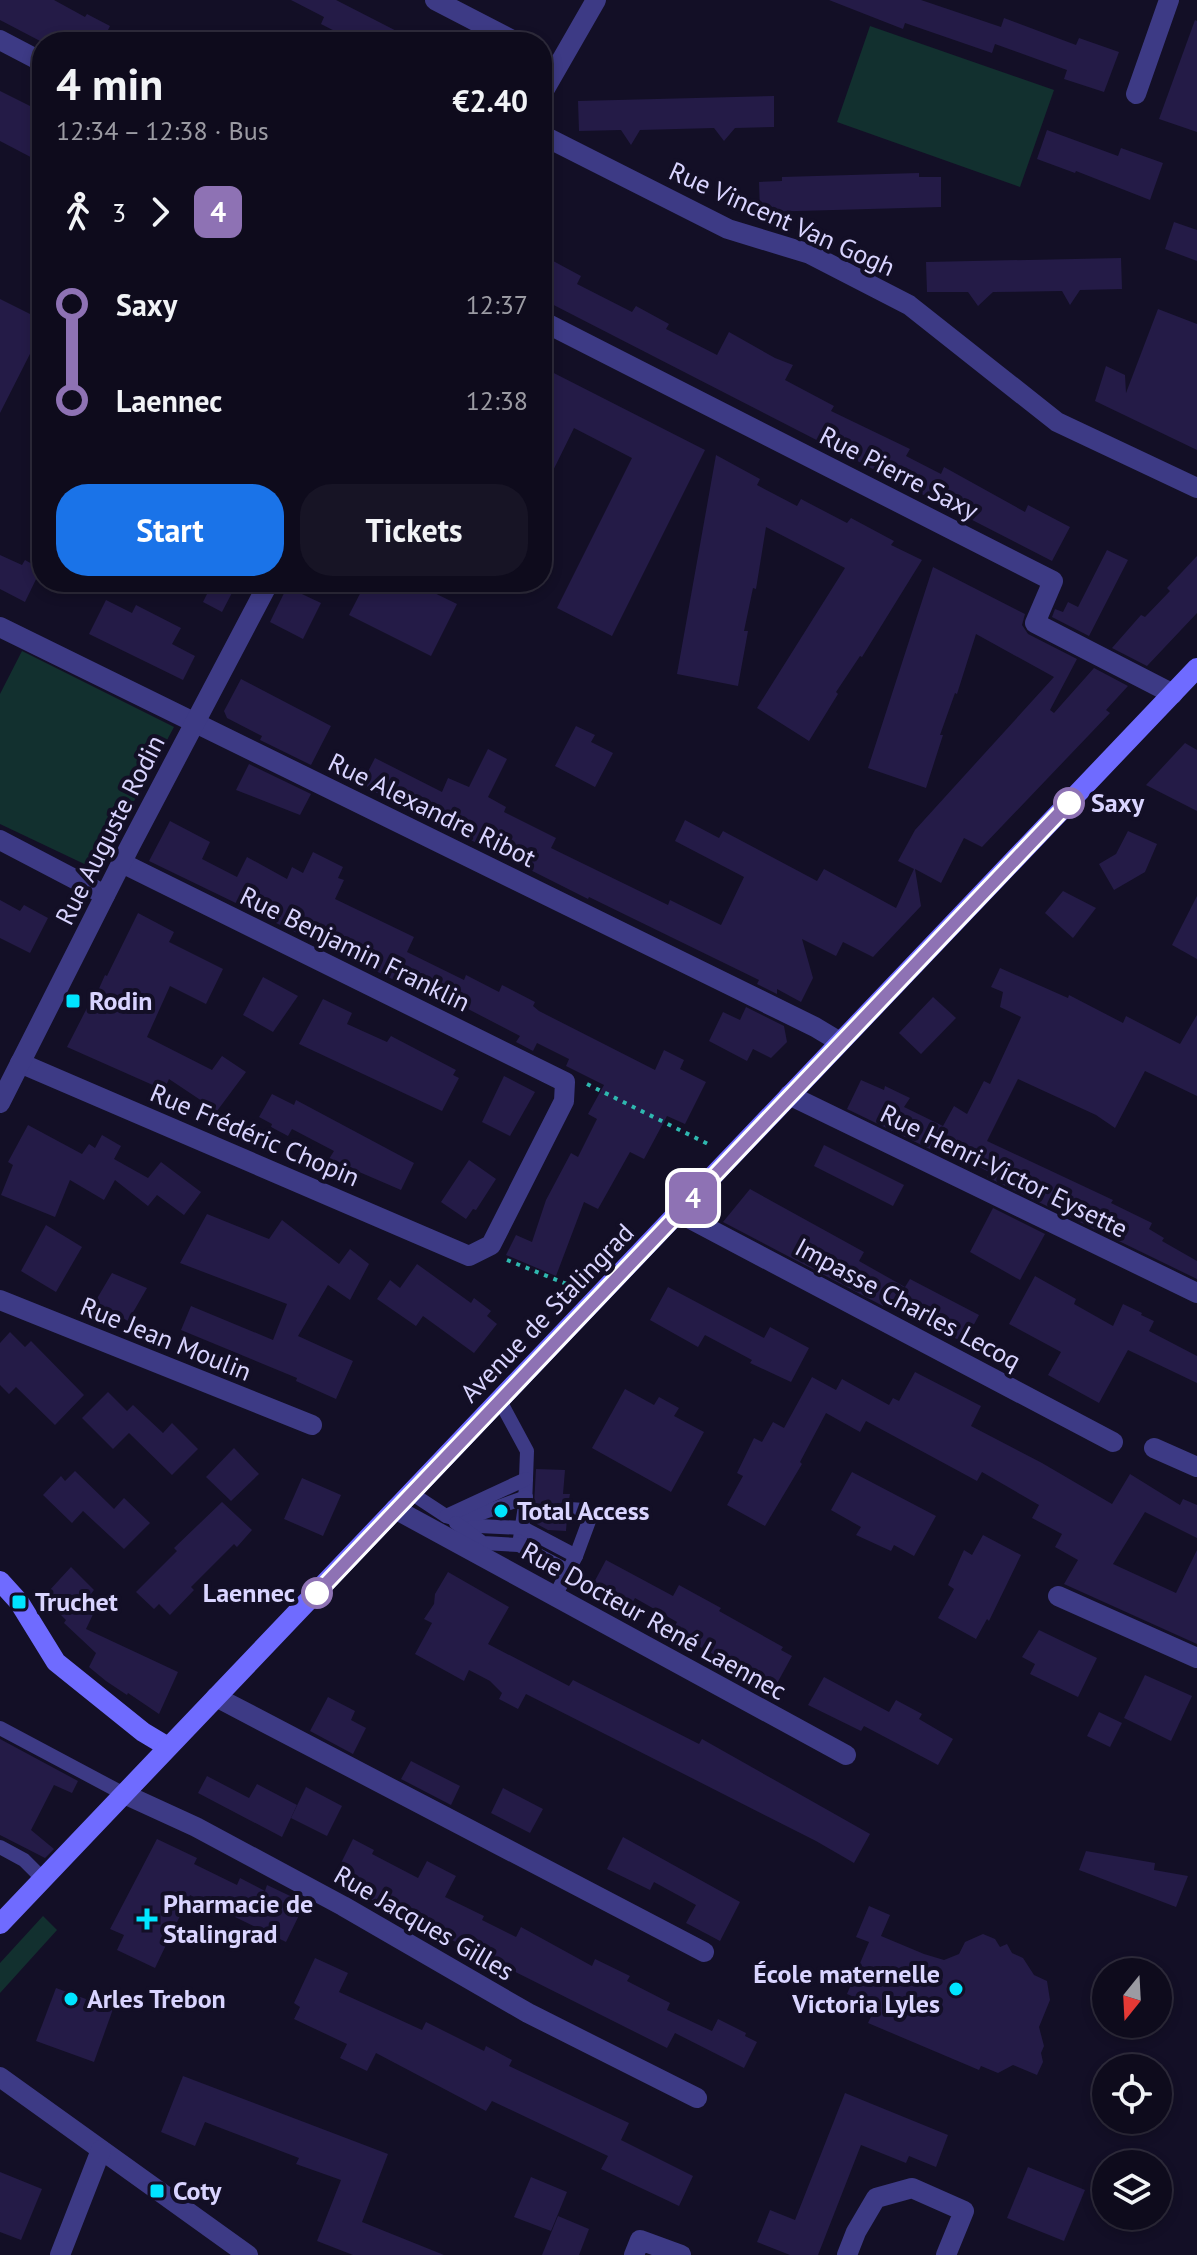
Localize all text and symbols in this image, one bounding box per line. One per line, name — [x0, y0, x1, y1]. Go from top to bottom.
text: 4 min — [56, 55, 163, 112]
text: €2.40 — [453, 81, 528, 120]
text: 12:34 – 12:38 · Bus — [56, 114, 269, 147]
street label: Rue Vincent Van Gogh — [664, 154, 900, 283]
icon: walk — [56, 190, 100, 234]
icon: forward — [138, 190, 182, 234]
text: 4 — [210, 193, 226, 230]
text: 3 — [112, 196, 126, 229]
text: Saxy — [116, 285, 177, 324]
text: 12:37 — [466, 288, 528, 321]
text: Laennec — [116, 381, 222, 420]
text: 12:38 — [466, 384, 528, 417]
street label: Rue Pierre Saxy — [814, 418, 984, 527]
button: Start — [56, 484, 284, 576]
button: Tickets — [300, 484, 528, 576]
street label: Rue Auguste Rodin — [47, 729, 172, 930]
street label: Rue Alexandre Ribot — [323, 745, 541, 874]
place label: Saxy — [1091, 786, 1145, 819]
marker: Saxy — [1054, 788, 1084, 818]
street label: Rue Benjamin Franklin — [235, 879, 476, 1019]
place label: Rodin — [89, 984, 153, 1017]
marker: Rodin — [64, 992, 82, 1010]
street label: Rue Frédéric Chopin — [146, 1076, 365, 1194]
street label: Rue Henri-Victor Eysette — [875, 1096, 1133, 1245]
line badge: 4 — [667, 1172, 719, 1224]
text: 4 — [685, 1179, 701, 1216]
street label: Avenue de Stalingrad — [453, 1216, 641, 1409]
street label: Impasse Charles Lecoq — [790, 1230, 1027, 1377]
street label: Rue Jean Moulin — [76, 1289, 257, 1388]
place label: Total Access — [517, 1494, 650, 1527]
marker: Total Access — [492, 1502, 510, 1520]
street label: Rue Docteur René Laennec — [516, 1534, 792, 1707]
place label: Laennec — [203, 1576, 295, 1609]
marker: Laennec — [302, 1578, 332, 1608]
place label: Truchet — [35, 1585, 118, 1618]
marker: Truchet — [10, 1593, 28, 1611]
street label: Rue Jacques Gilles — [328, 1858, 520, 1987]
place label: Pharmacie de Stalingrad — [163, 1887, 313, 1950]
marker: Pharmacie de Stalingrad — [138, 1910, 156, 1928]
place label: École maternelle Victoria Lyles — [753, 1957, 940, 2020]
north arrow — [1092, 1958, 1172, 2038]
map controls — [1092, 1958, 1172, 2230]
marker: École maternelle Victoria Lyles — [947, 1980, 965, 1998]
place label: Arles Trebon — [87, 1982, 226, 2015]
marker: Arles Trebon — [62, 1990, 80, 2008]
button: locate — [1092, 2054, 1172, 2134]
button: layers — [1092, 2150, 1172, 2230]
place label: Coty — [173, 2174, 222, 2207]
marker: Coty — [148, 2182, 166, 2200]

